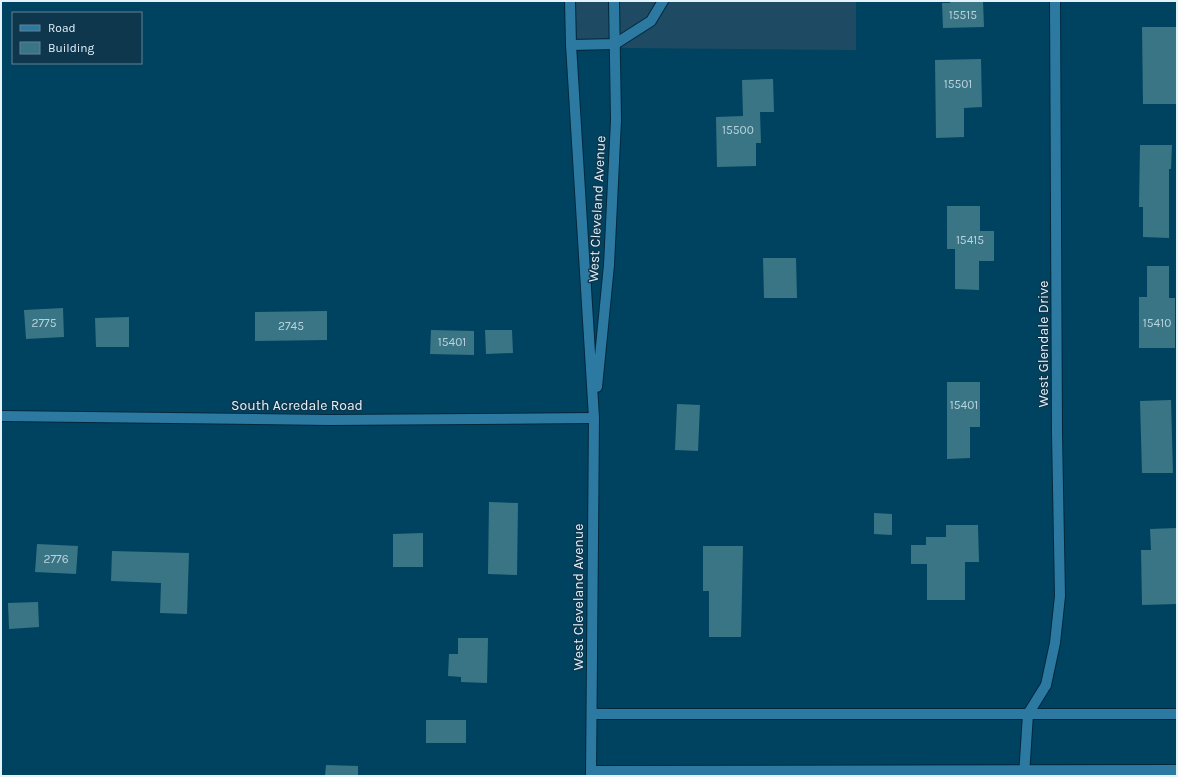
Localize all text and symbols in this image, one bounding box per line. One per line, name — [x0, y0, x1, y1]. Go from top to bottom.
house number: 15515 — [949, 8, 977, 22]
legend — [12, 12, 142, 64]
text: Road — [48, 21, 76, 35]
text: Building — [48, 41, 95, 55]
house number: 15501 — [944, 77, 972, 91]
house number: 15500 — [722, 123, 754, 137]
street label: West Cleveland Avenue — [585, 135, 609, 283]
house number: 15415 — [956, 233, 984, 247]
street label: West Glendale Drive — [1035, 281, 1052, 407]
house number: 2775 — [32, 316, 57, 330]
house number: 15410 — [1143, 316, 1171, 330]
house number: 2745 — [278, 319, 304, 333]
house number: 15401 — [438, 335, 466, 349]
street label: South Acredale Road — [231, 397, 363, 414]
house number: 15401 — [950, 398, 978, 412]
street label: West Cleveland Avenue — [570, 524, 587, 670]
house number: 2776 — [43, 552, 69, 566]

